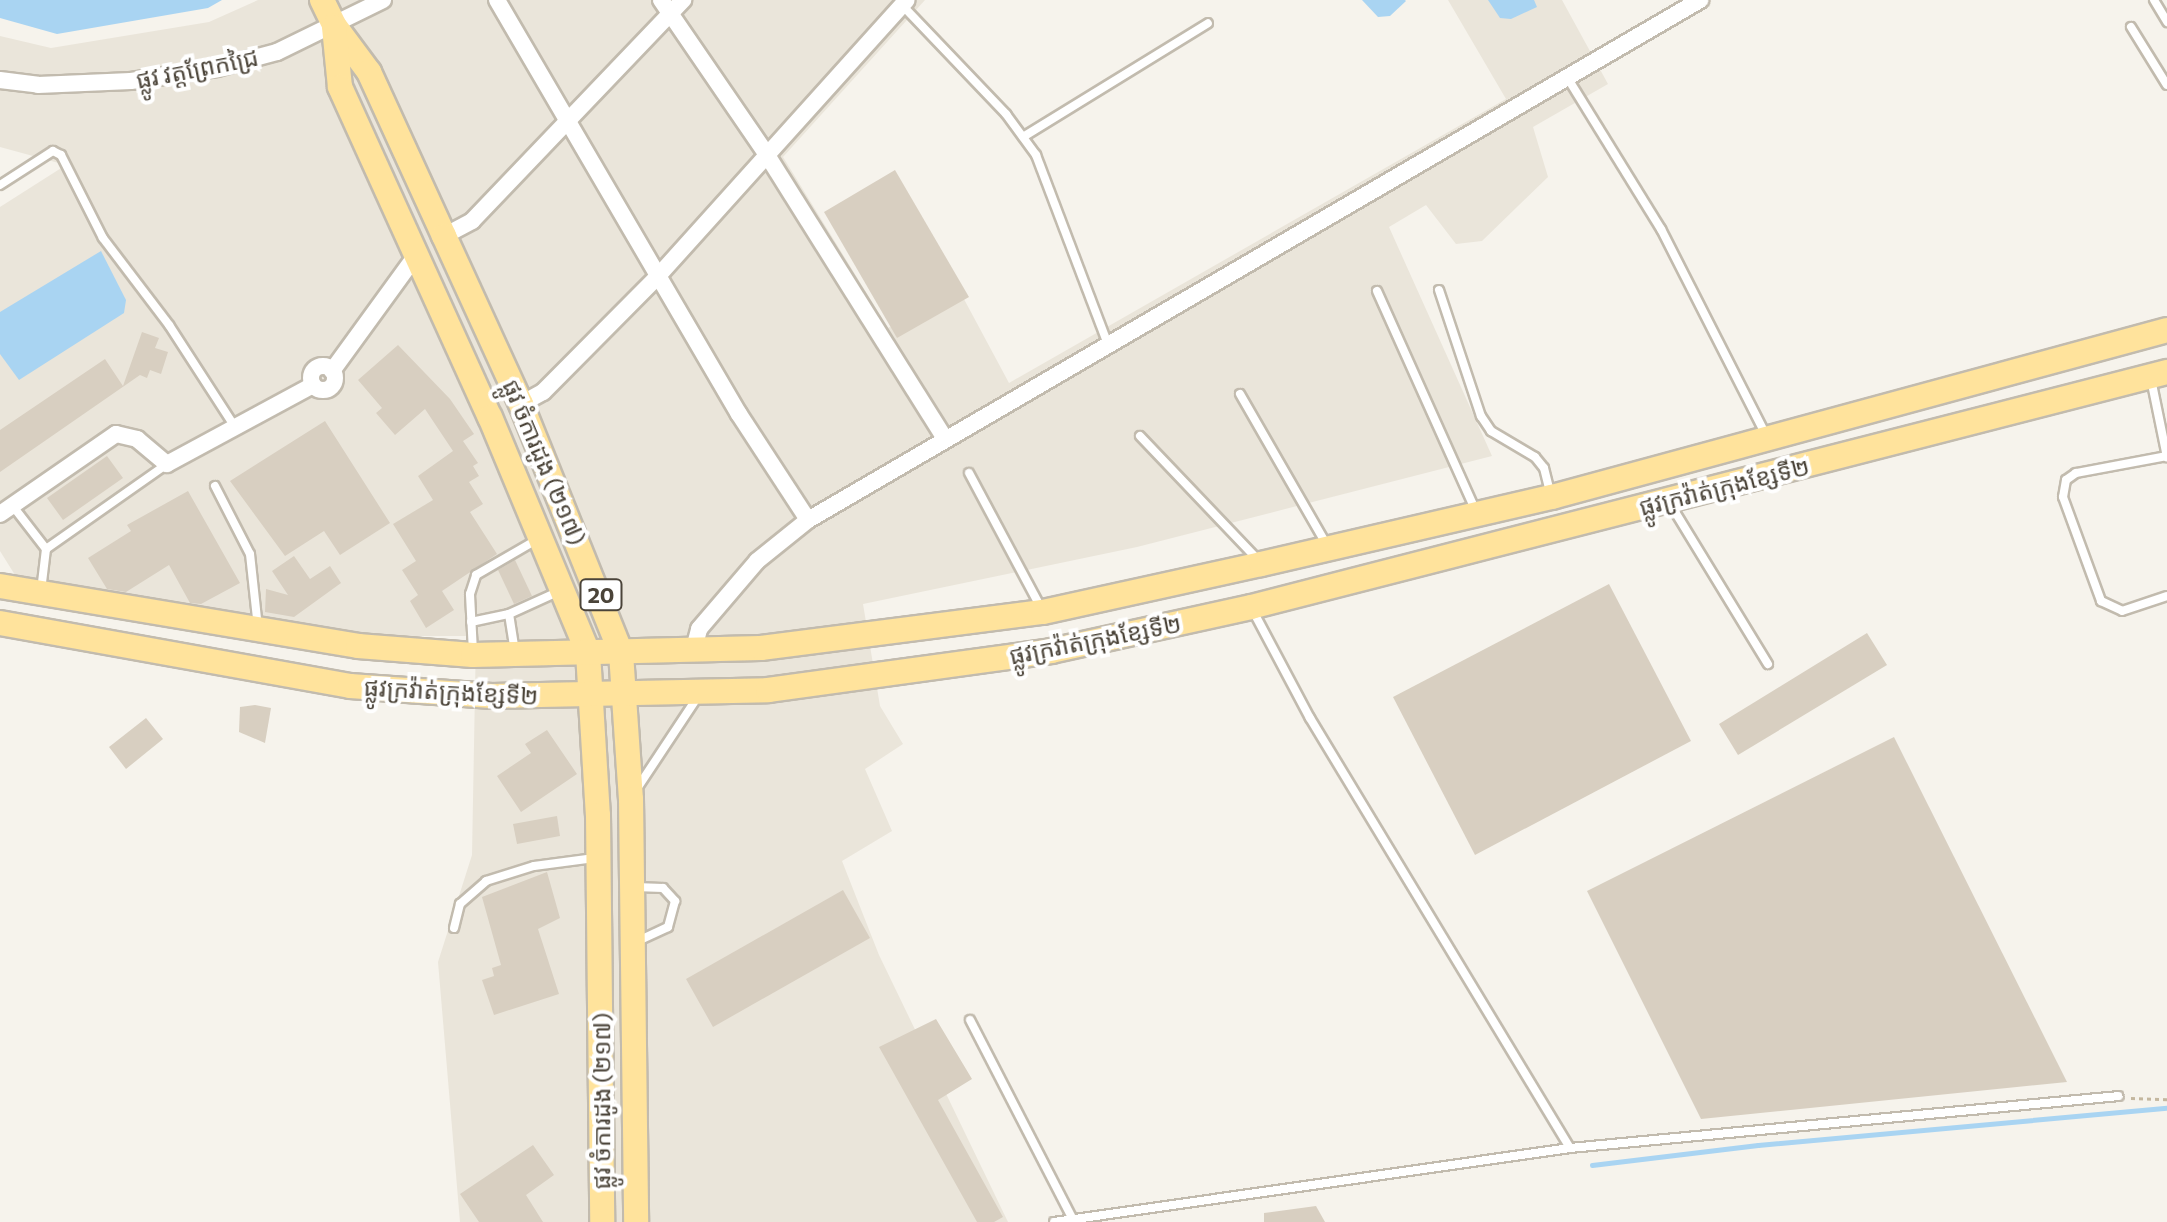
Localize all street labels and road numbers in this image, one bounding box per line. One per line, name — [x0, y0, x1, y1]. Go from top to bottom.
street label: ផ្លូវ វត្តព្រែកជ្រៃ — [133, 42, 261, 94]
street label: ផ្លូវ ចំការដូង (២១៧) — [497, 375, 593, 549]
street label: ផ្លូវក្រវ៉ាត់ក្រុងខ្សែទី២ — [1636, 451, 1812, 521]
road number: 20 — [579, 577, 623, 613]
street label: ផ្លូវក្រវ៉ាត់ក្រុងខ្សែទី២ — [1007, 608, 1183, 670]
street label: ផ្លូវក្រវ៉ាត់ក្រុងខ្សែទី២ — [363, 672, 539, 710]
street label: ផ្លូវ ចំការដូង (២១៧) — [587, 1012, 615, 1190]

